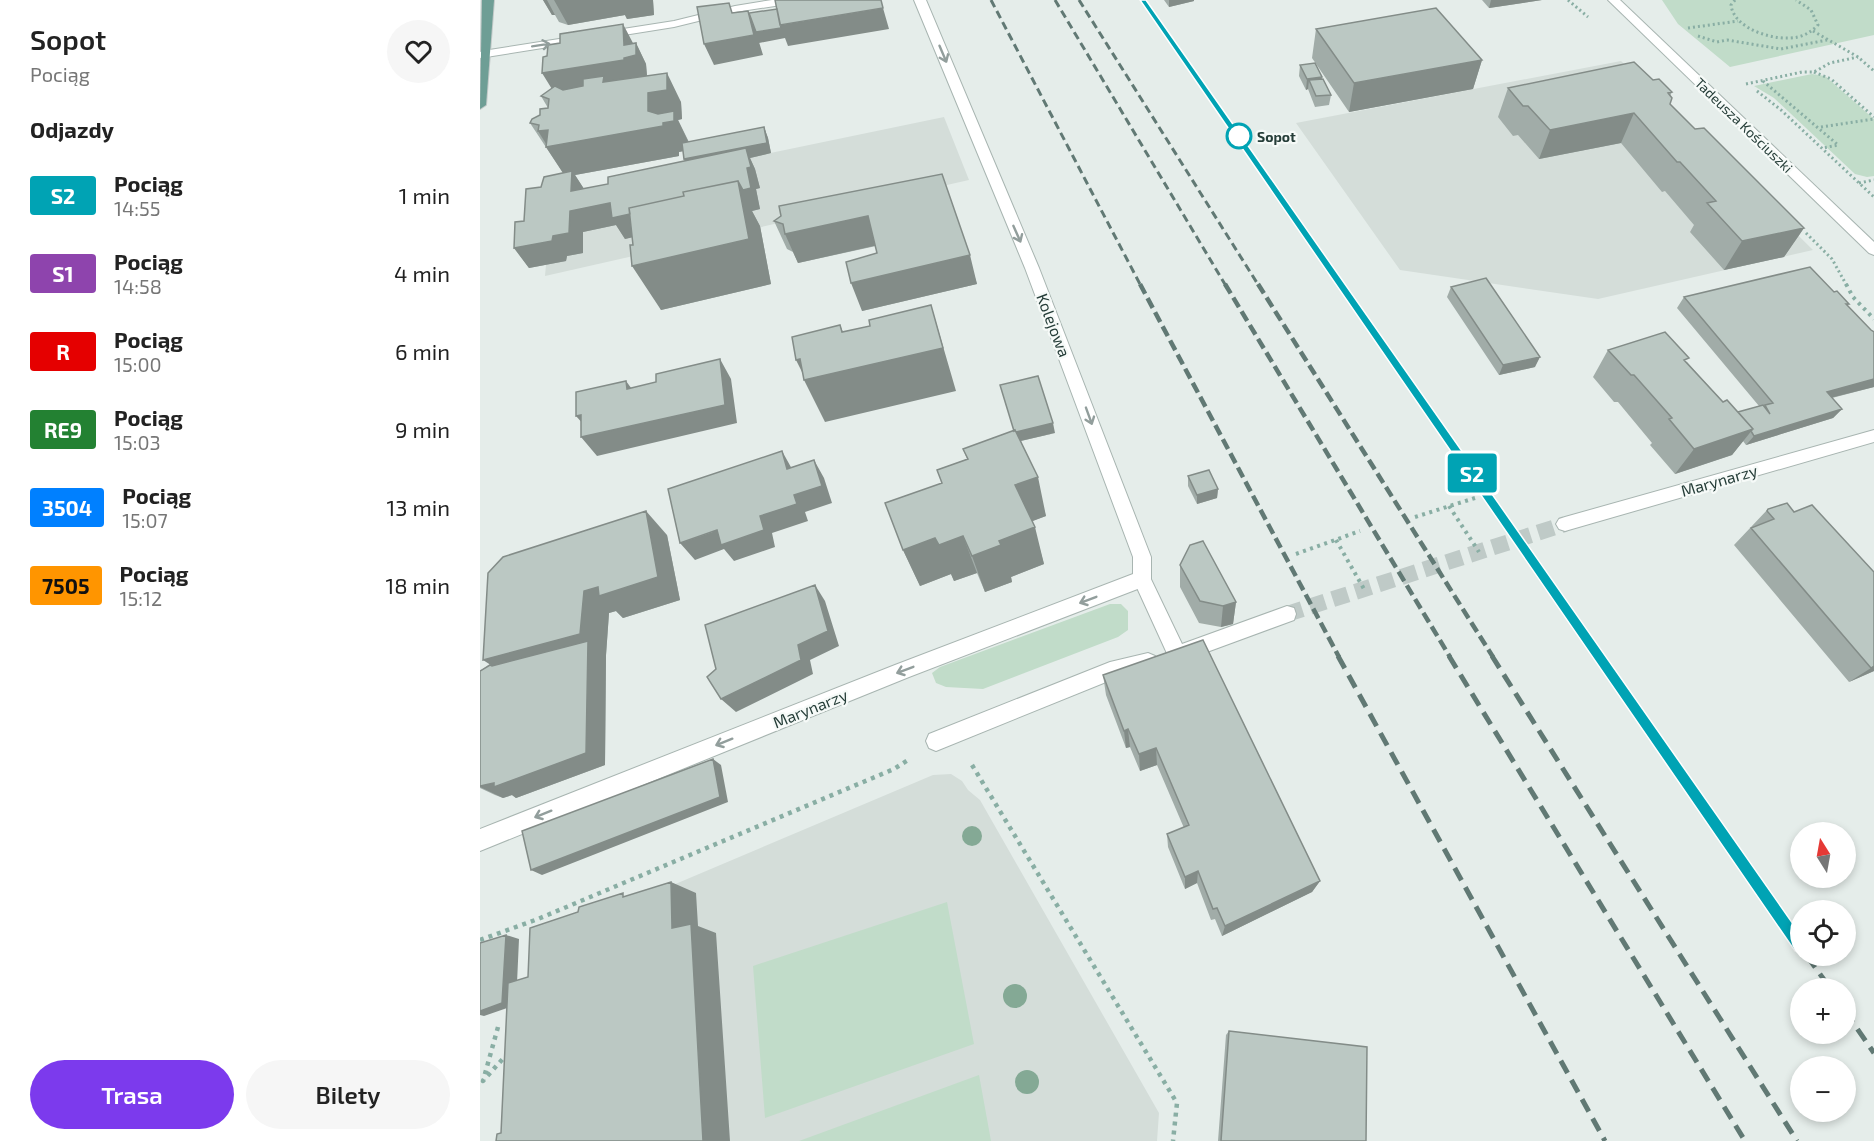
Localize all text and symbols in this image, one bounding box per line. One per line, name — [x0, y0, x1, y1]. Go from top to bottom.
button: heart — [387, 20, 450, 83]
text: Sopot — [30, 22, 106, 56]
one-way arrow — [530, 40, 550, 51]
one-way arrow — [938, 44, 949, 63]
text: Pociąg — [30, 62, 90, 86]
street label: Tadeusza Kościuszki — [1692, 74, 1796, 176]
text: Odjazdy — [30, 116, 114, 142]
marker: Sopot — [1226, 123, 1252, 149]
place label: Sopot — [1257, 128, 1296, 145]
text: Pociąg — [114, 170, 183, 196]
text: 1 min — [399, 182, 450, 208]
text: S2 — [51, 183, 75, 208]
text: 14:55 — [114, 196, 160, 220]
one-way arrow — [1012, 225, 1023, 243]
text: Pociąg — [114, 248, 183, 274]
text: 4 min — [394, 260, 450, 286]
text: S1 — [52, 261, 74, 286]
text: 14:58 — [114, 274, 162, 298]
street label: Kolejowa — [1032, 290, 1075, 360]
text: Pociąg — [114, 326, 183, 352]
text: 6 min — [395, 338, 450, 364]
text: R — [56, 339, 70, 364]
text: 15:00 — [114, 352, 162, 376]
text: Pociąg — [114, 404, 183, 430]
one-way arrow — [1084, 406, 1095, 424]
text: 9 min — [395, 416, 450, 442]
text: RE9 — [44, 417, 82, 442]
text: 15:03 — [114, 430, 161, 454]
line badge: S2 — [1445, 454, 1499, 492]
street label: Marynarzy — [1678, 460, 1760, 500]
text: S2 — [1460, 461, 1484, 486]
text: Pociąg — [122, 482, 191, 508]
text: 13 min — [387, 494, 450, 520]
text: 3504 — [42, 495, 92, 520]
text: 15:07 — [122, 508, 168, 532]
text: Pociąg — [120, 560, 189, 586]
text: 18 min — [385, 572, 450, 598]
text: 7505 — [42, 573, 90, 598]
text: 15:12 — [120, 586, 162, 610]
one-way arrow — [1079, 595, 1097, 606]
one-way arrow — [897, 665, 915, 676]
street label: Marynarzy — [770, 684, 851, 732]
one-way arrow — [716, 737, 734, 748]
one-way arrow — [534, 809, 553, 820]
north arrow — [1790, 822, 1856, 888]
map controls — [1790, 822, 1856, 1122]
button: locate — [1790, 900, 1856, 966]
button: + — [1790, 978, 1856, 1044]
button: − — [1790, 1056, 1856, 1122]
button: Trasa — [30, 1060, 234, 1129]
button: Bilety — [246, 1060, 450, 1129]

